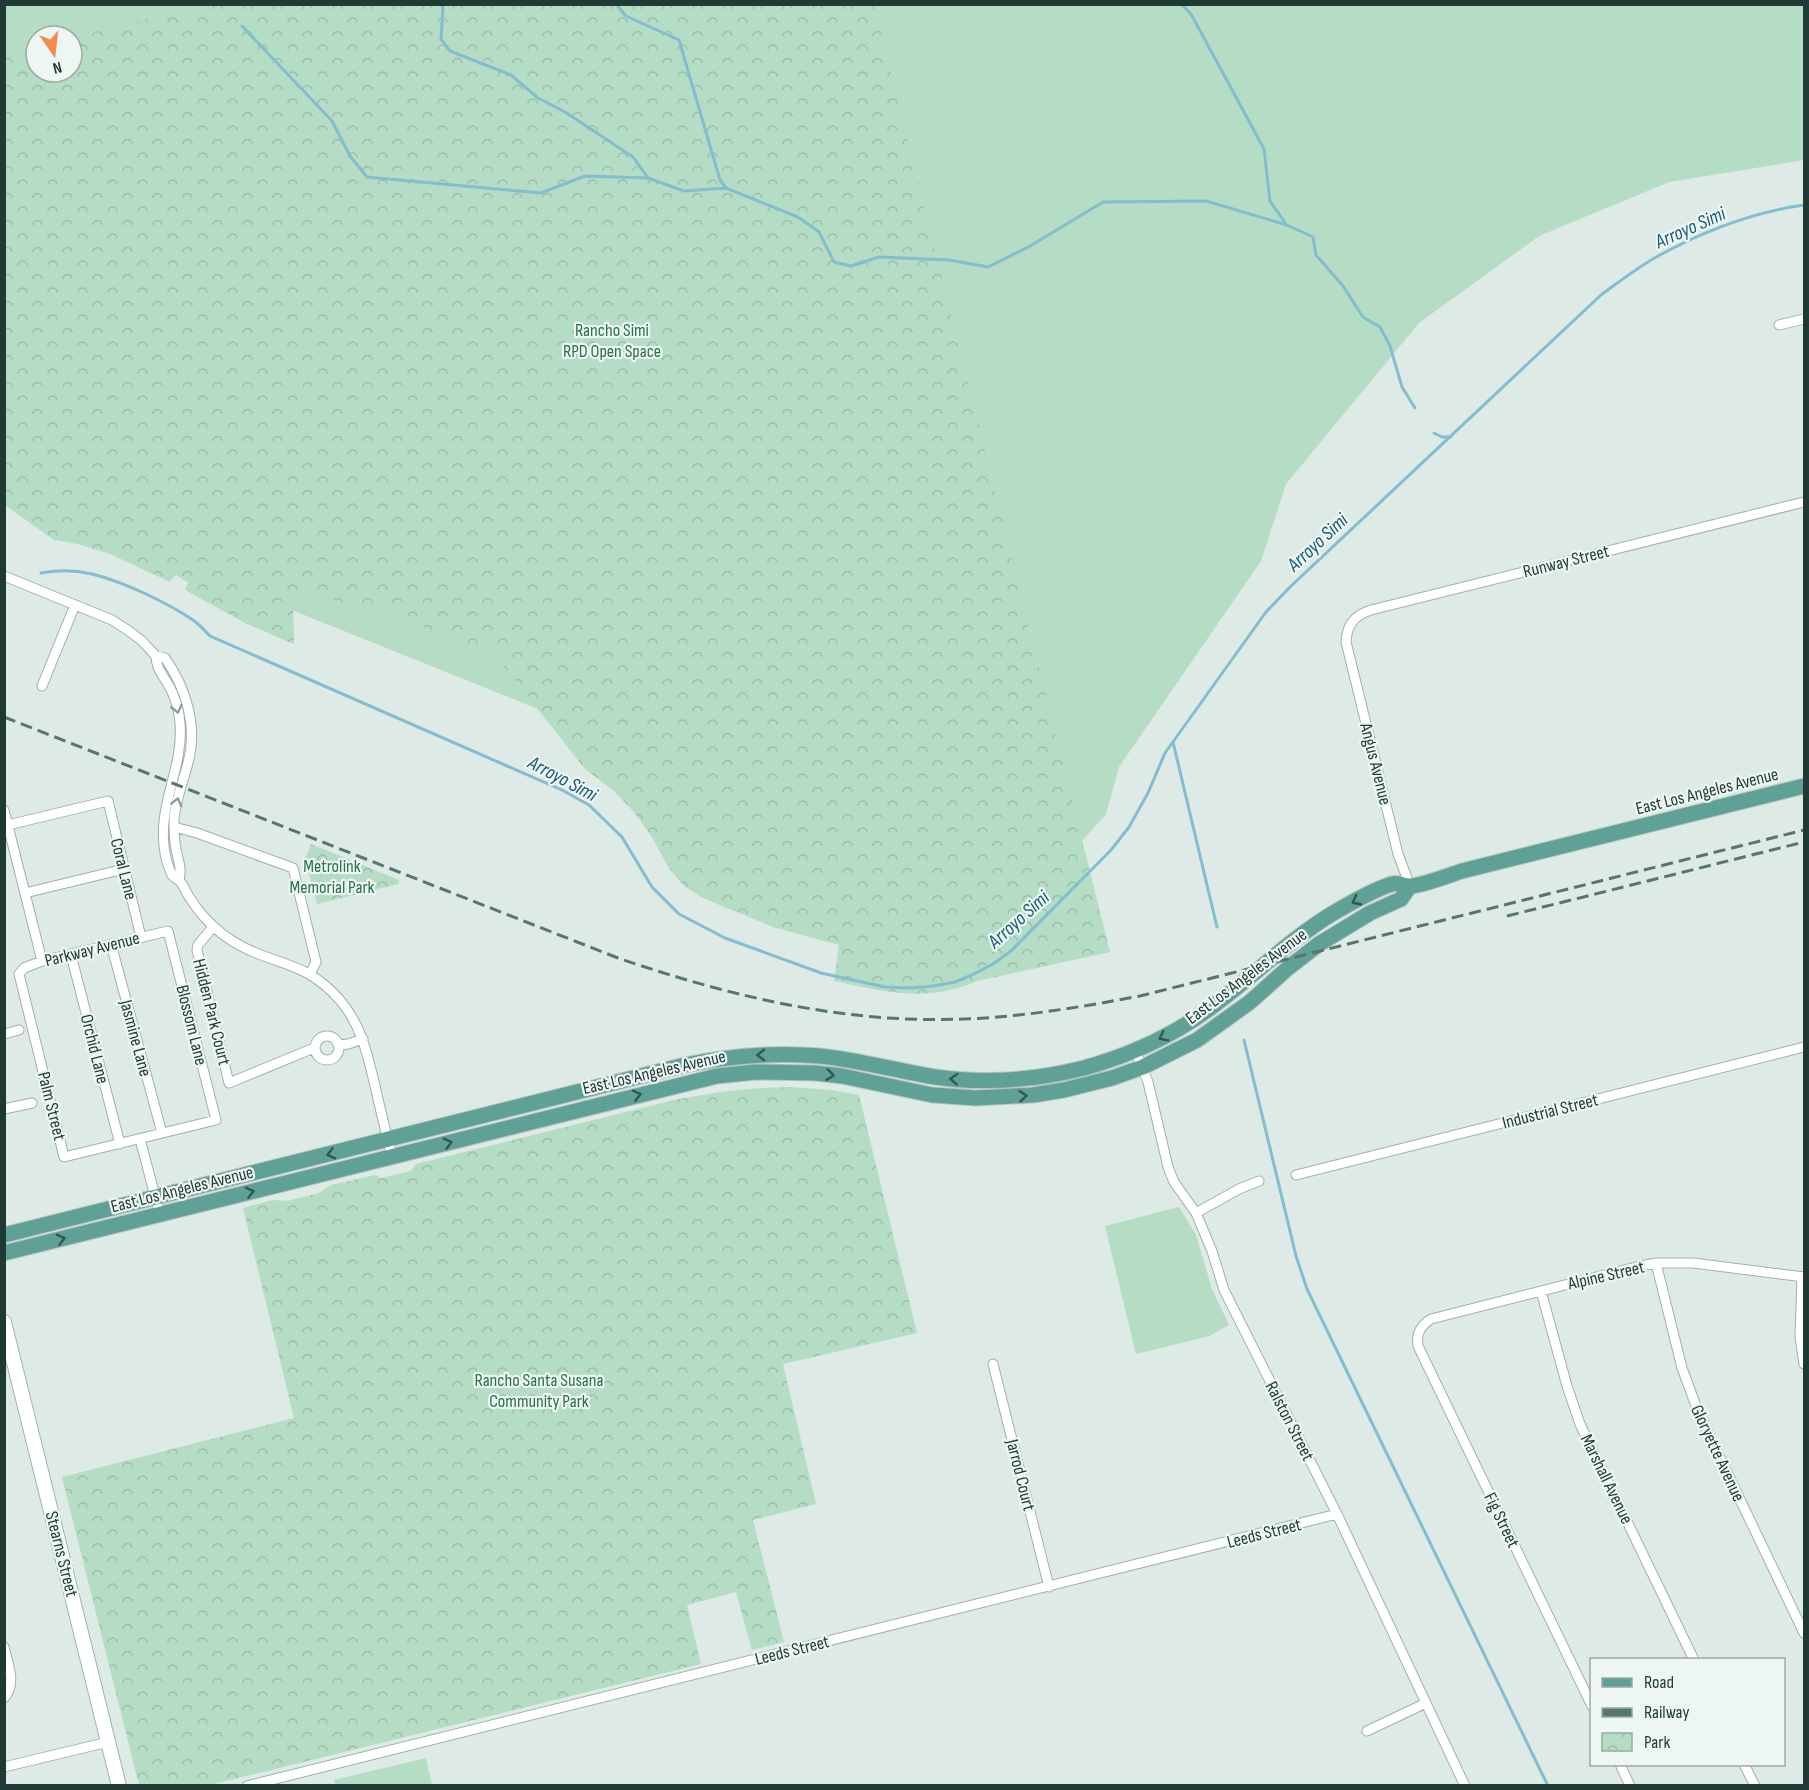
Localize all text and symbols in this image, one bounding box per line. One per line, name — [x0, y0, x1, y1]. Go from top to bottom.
north arrow — [24, 24, 84, 84]
text: N — [51, 57, 64, 77]
water label: Arroyo Simi — [1651, 201, 1731, 254]
park label: Rancho Simi RPD Open Space — [563, 320, 661, 362]
water label: Arroyo Simi — [1282, 508, 1354, 578]
street label: Runway Street — [1521, 541, 1612, 582]
one-way arrow — [170, 704, 183, 714]
street label: Angus Avenue — [1355, 720, 1396, 807]
water label: Arroyo Simi — [523, 750, 602, 808]
street label: East Los Angeles Avenue — [1634, 764, 1781, 819]
one-way arrow — [170, 797, 183, 807]
street label: Coral Lane — [106, 836, 141, 902]
park label: Metrolink Memorial Park — [290, 856, 375, 898]
water label: Arroyo Simi — [982, 885, 1055, 954]
one-way arrow — [1352, 894, 1363, 905]
street label: East Los Angeles Avenue — [1182, 924, 1311, 1029]
street label: Parkway Avenue — [43, 928, 142, 971]
street label: Hidden Park Court — [188, 957, 235, 1068]
street label: Blossom Lane — [171, 983, 212, 1067]
street label: Jasmine Lane — [115, 997, 156, 1079]
street label: Orchid Lane — [76, 1012, 113, 1086]
one-way arrow — [1159, 1030, 1170, 1041]
street label: East Los Angeles Avenue — [581, 1046, 728, 1099]
one-way arrow — [757, 1049, 766, 1062]
one-way arrow — [825, 1068, 834, 1081]
street label: Palm Street — [33, 1070, 70, 1143]
one-way arrow — [950, 1073, 959, 1086]
one-way arrow — [632, 1089, 642, 1102]
street label: Industrial Street — [1500, 1089, 1601, 1134]
one-way arrow — [1018, 1090, 1027, 1103]
one-way arrow — [443, 1137, 453, 1150]
one-way arrow — [326, 1146, 336, 1159]
street label: East Los Angeles Avenue — [109, 1162, 256, 1217]
one-way arrow — [245, 1186, 255, 1199]
one-way arrow — [56, 1233, 66, 1246]
street label: Alpine Street — [1565, 1256, 1647, 1295]
park label: Rancho Santa Susana Community Park — [475, 1370, 603, 1412]
street label: Ralston Street — [1261, 1378, 1319, 1465]
street label: Gloryette Avenue — [1686, 1402, 1749, 1505]
street label: Marshall Avenue — [1576, 1431, 1637, 1527]
street label: Jarrod Court — [1001, 1436, 1040, 1514]
street label: Fig Street — [1479, 1489, 1524, 1552]
street label: Stearns Street — [41, 1509, 82, 1600]
street label: Leeds Street — [1225, 1514, 1304, 1553]
street label: Leeds Street — [753, 1631, 832, 1670]
legend — [1590, 1658, 1785, 1766]
text: Road — [1644, 1672, 1674, 1693]
text: Railway — [1644, 1702, 1689, 1723]
text: Park — [1644, 1732, 1670, 1753]

